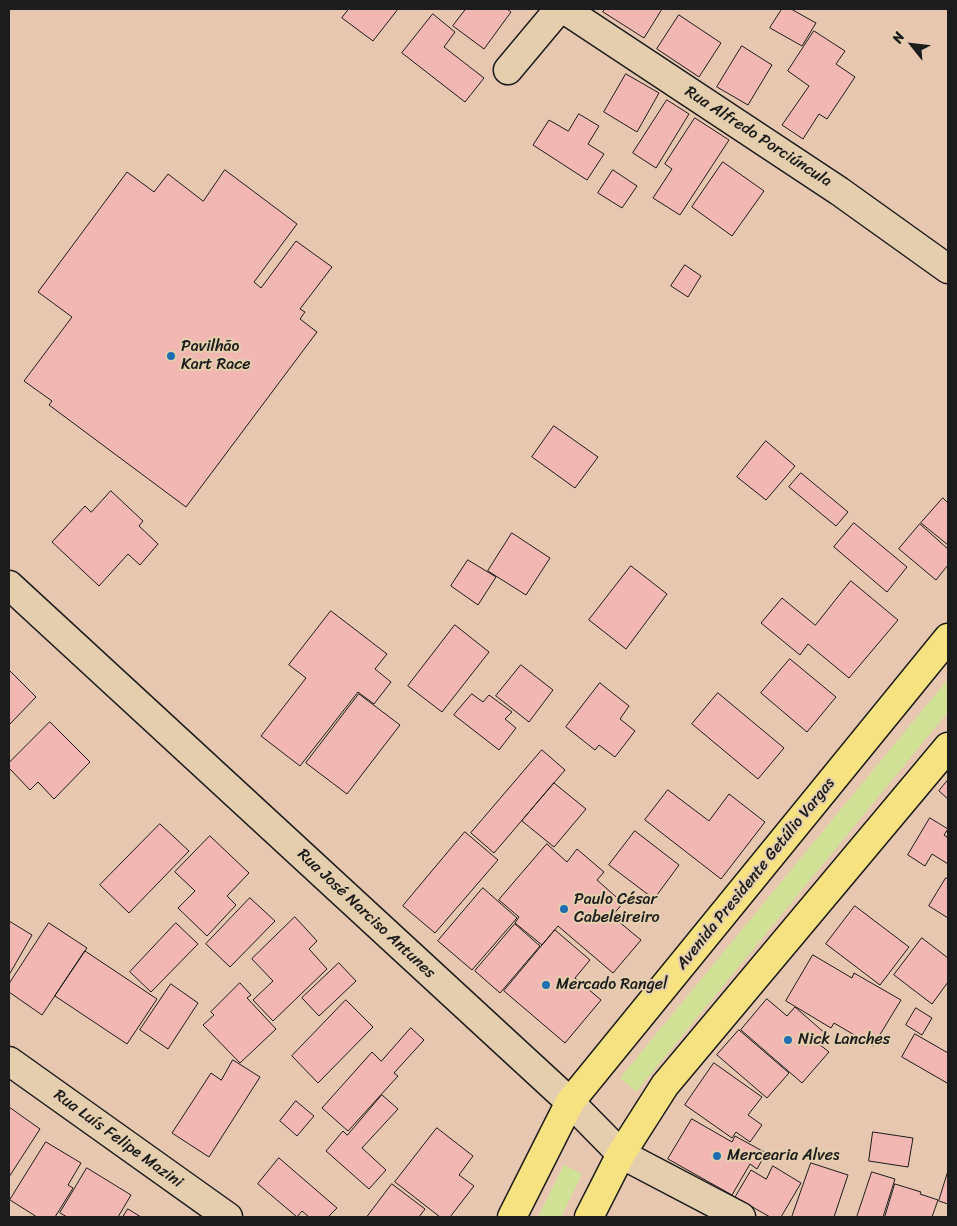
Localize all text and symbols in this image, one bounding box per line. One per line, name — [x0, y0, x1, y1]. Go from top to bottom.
north arrow — [887, 20, 937, 70]
text: N — [885, 27, 912, 48]
street label: Rua Alfredo Porciúncula — [681, 82, 835, 192]
place label: Pavilhão Kart Race — [181, 337, 250, 375]
marker: Pavilhão Kart Race — [165, 350, 177, 362]
street label: Avenida Presidente Getúlio Vargas — [673, 774, 839, 974]
street label: Rua José Narciso Antunes — [293, 845, 439, 983]
place label: Paulo César Cabeleireiro — [574, 890, 660, 928]
marker: Paulo César Cabeleireiro — [558, 903, 570, 915]
place label: Mercado Rangel — [556, 975, 668, 995]
marker: Mercado Rangel — [540, 979, 552, 991]
place label: Nick Lanches — [798, 1030, 890, 1050]
marker: Nick Lanches — [782, 1034, 794, 1046]
street label: Rua Luís Felipe Mazini — [50, 1086, 186, 1192]
place label: Mercearia Alves — [727, 1146, 840, 1166]
marker: Mercearia Alves — [711, 1150, 723, 1162]

